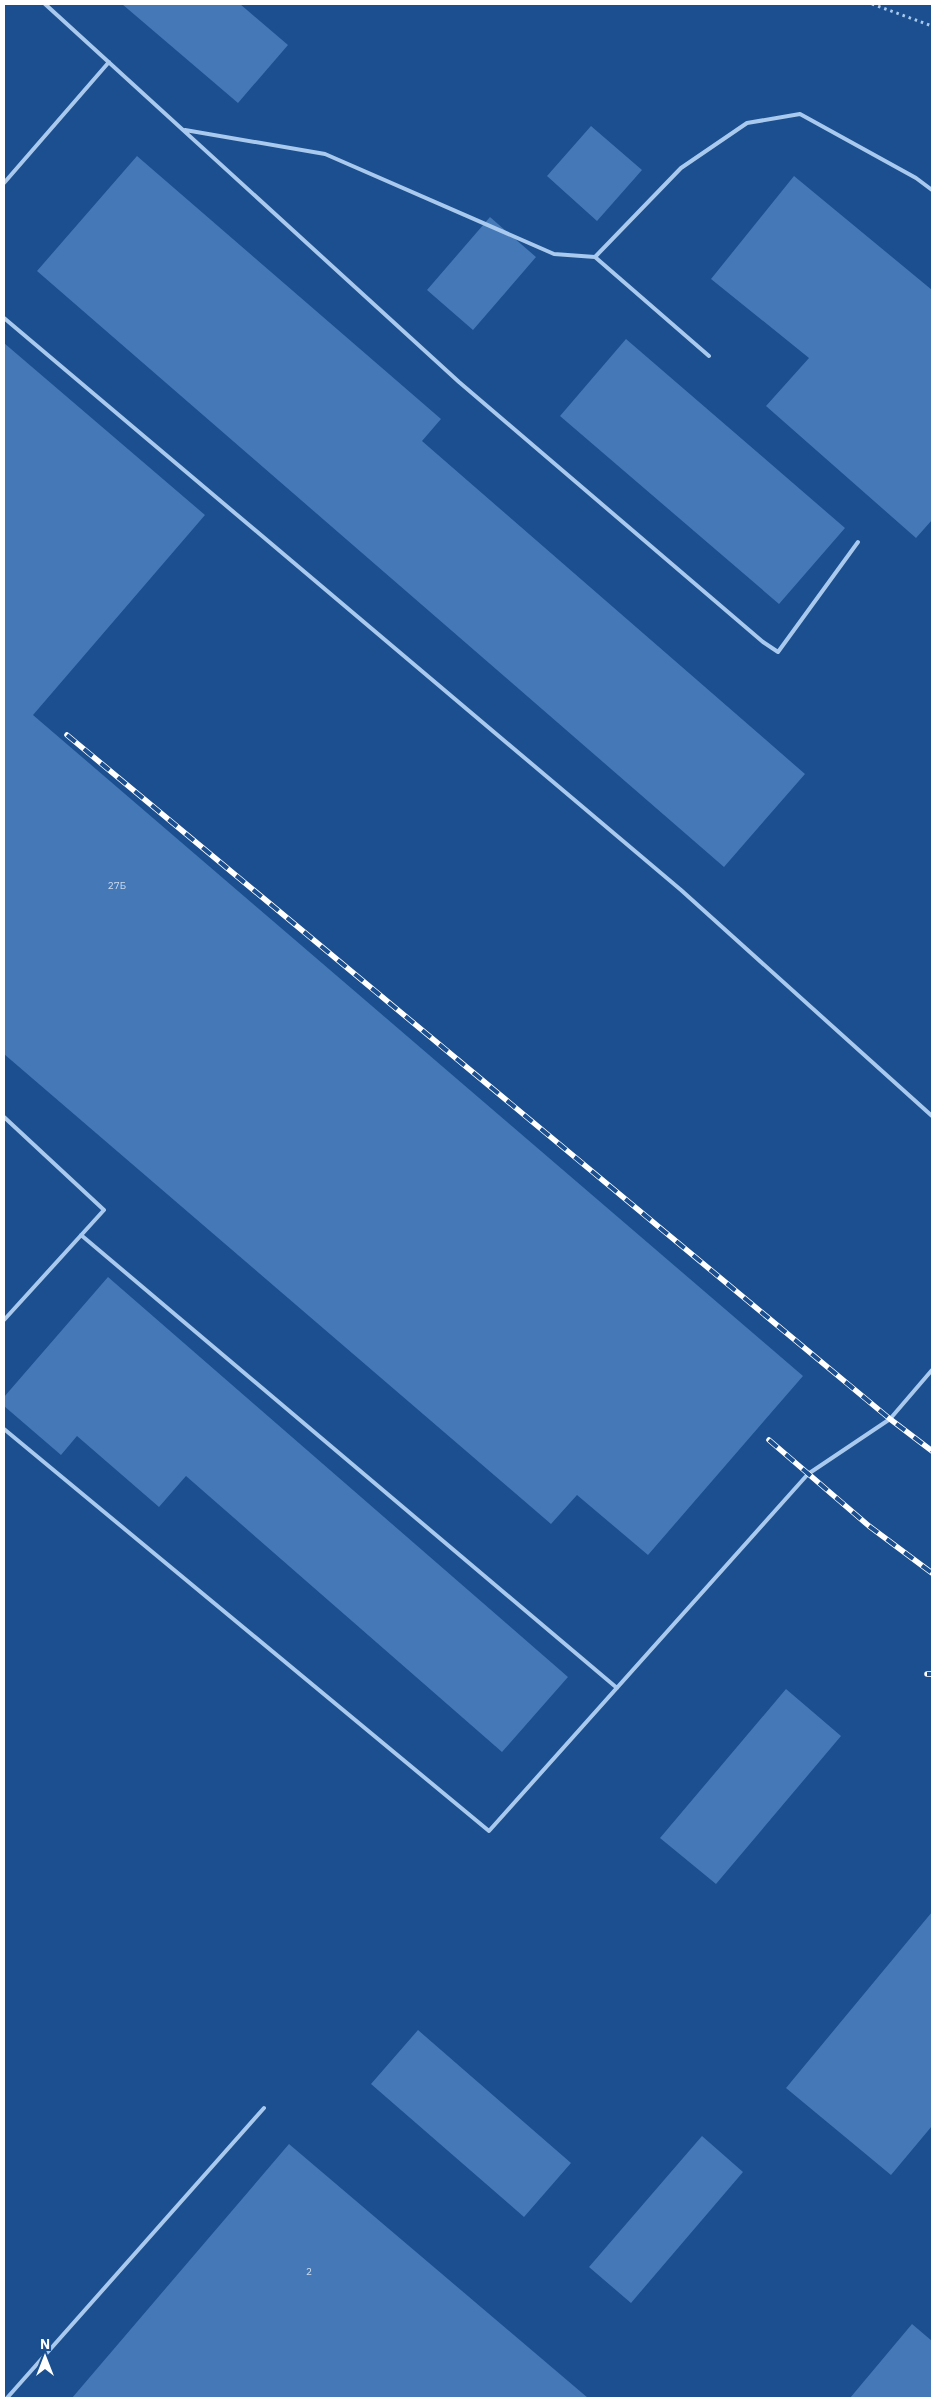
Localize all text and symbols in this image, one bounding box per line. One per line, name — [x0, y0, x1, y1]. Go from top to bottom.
house number: 27Б — [108, 879, 126, 892]
house number: 2 — [306, 2265, 312, 2278]
north arrow — [20, 2332, 70, 2382]
text: N — [40, 2335, 50, 2353]

